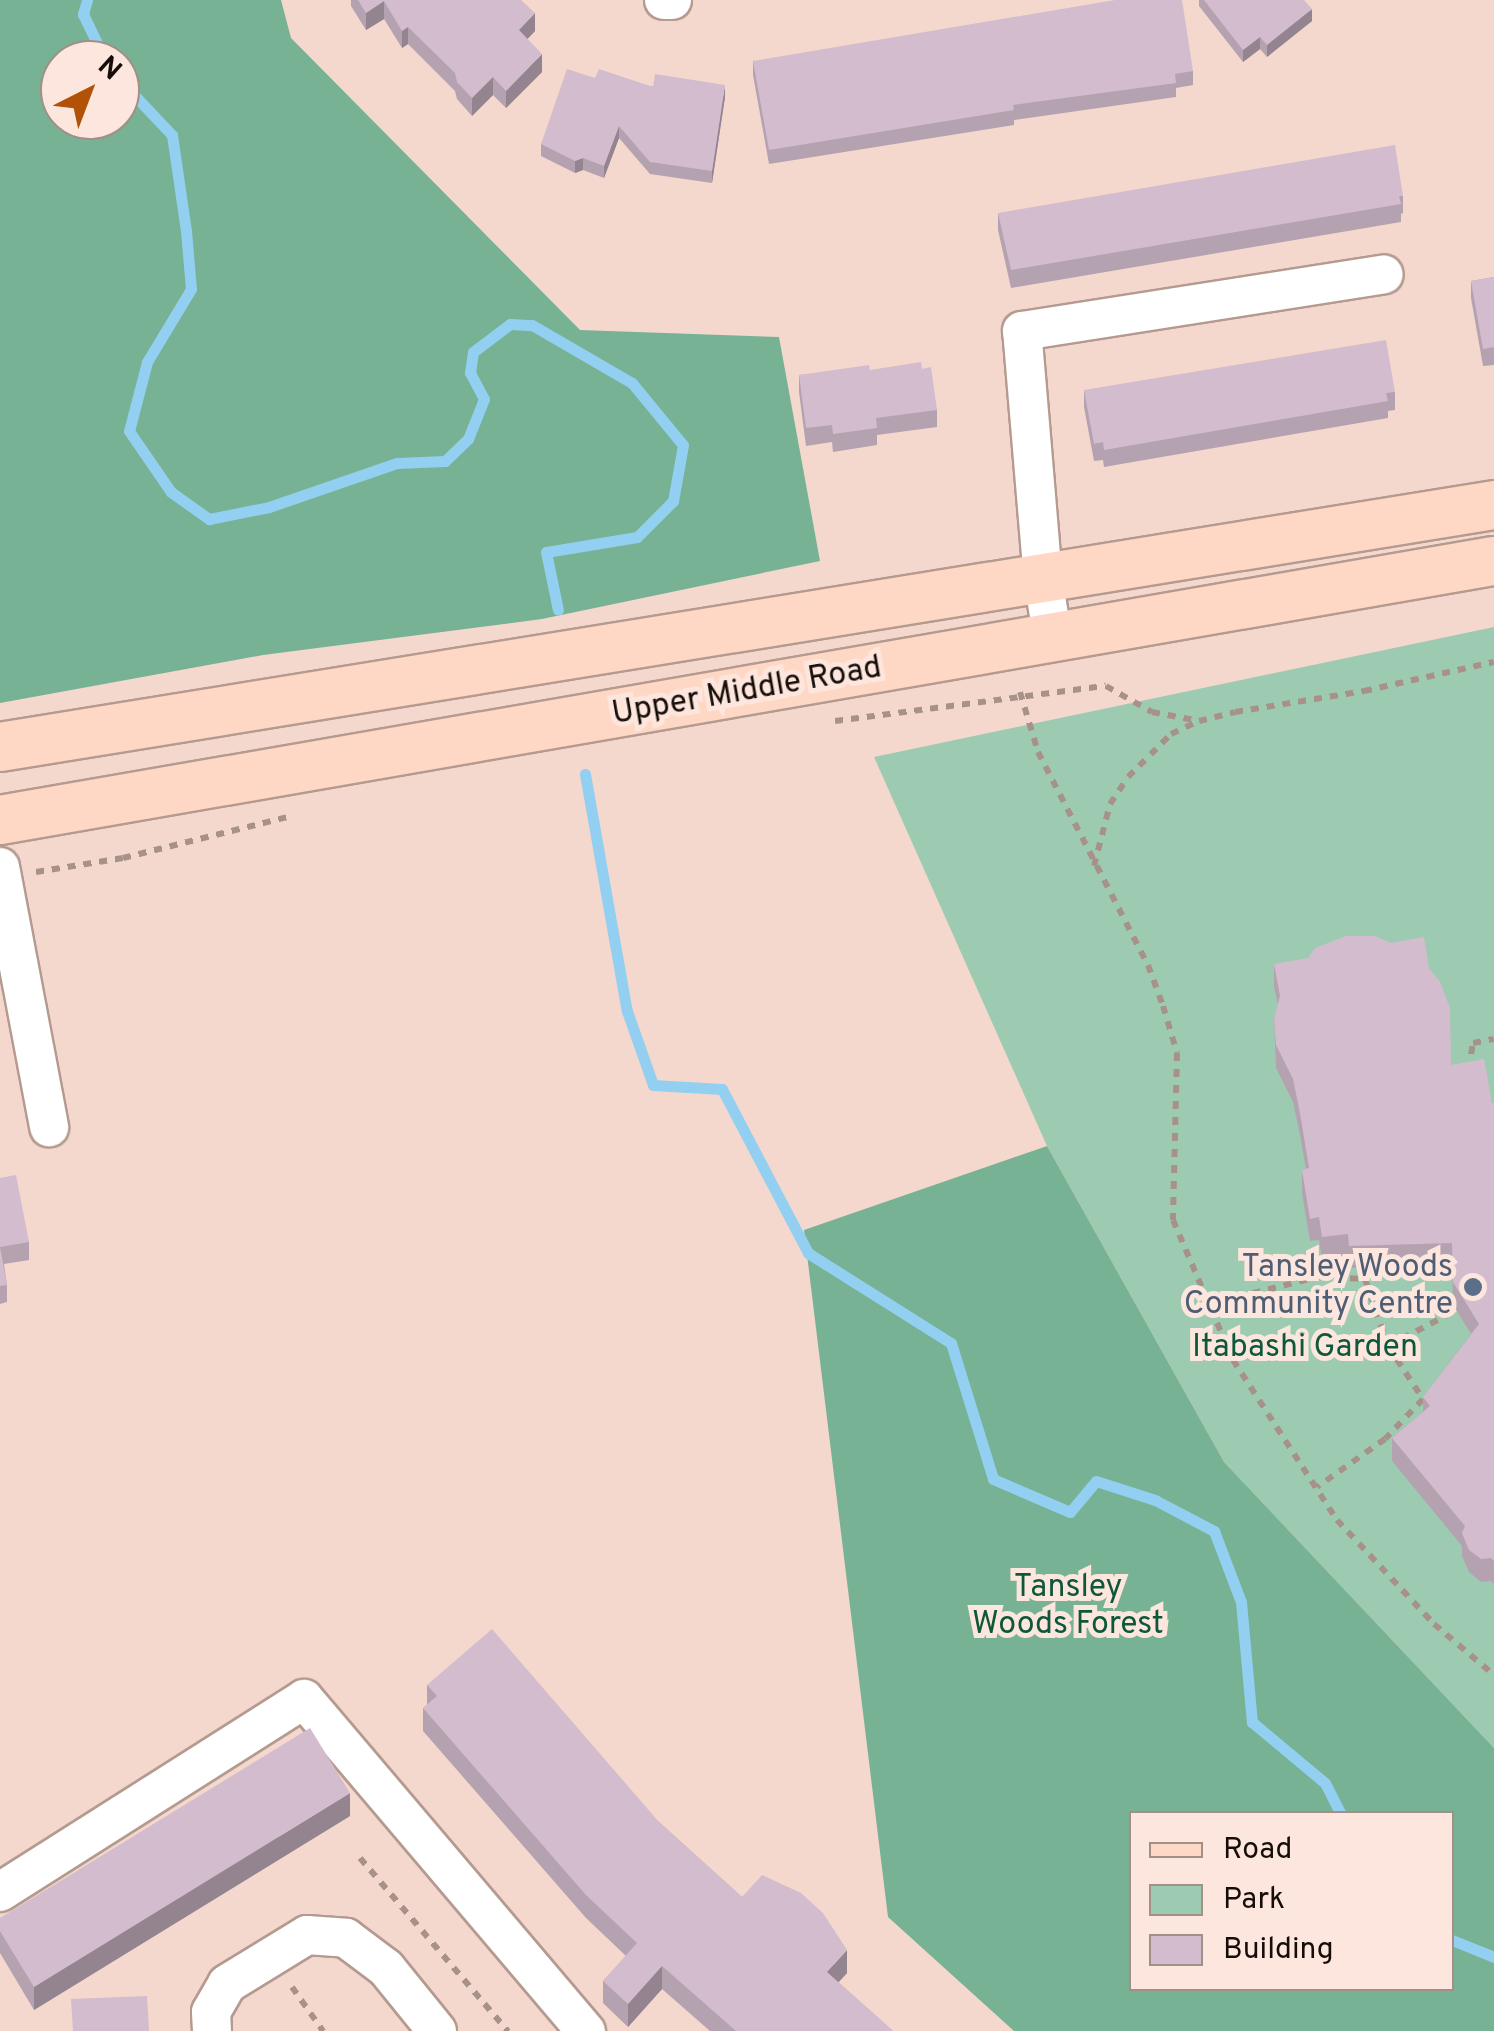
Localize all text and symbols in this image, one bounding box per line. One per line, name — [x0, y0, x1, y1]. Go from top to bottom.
north arrow — [40, 40, 140, 140]
text: N — [89, 49, 128, 89]
street label: Upper Middle Road — [609, 649, 885, 735]
place label: Tansley Woods Community Centre — [1184, 1250, 1453, 1325]
marker: Tansley Woods Community Centre — [1462, 1276, 1484, 1298]
park label: Itabashi Garden — [1192, 1329, 1418, 1367]
park label: Tansley Woods Forest — [972, 1570, 1164, 1645]
legend — [1129, 1811, 1454, 1991]
text: Road — [1223, 1832, 1292, 1869]
text: Park — [1223, 1882, 1285, 1919]
text: Building — [1223, 1932, 1334, 1969]

